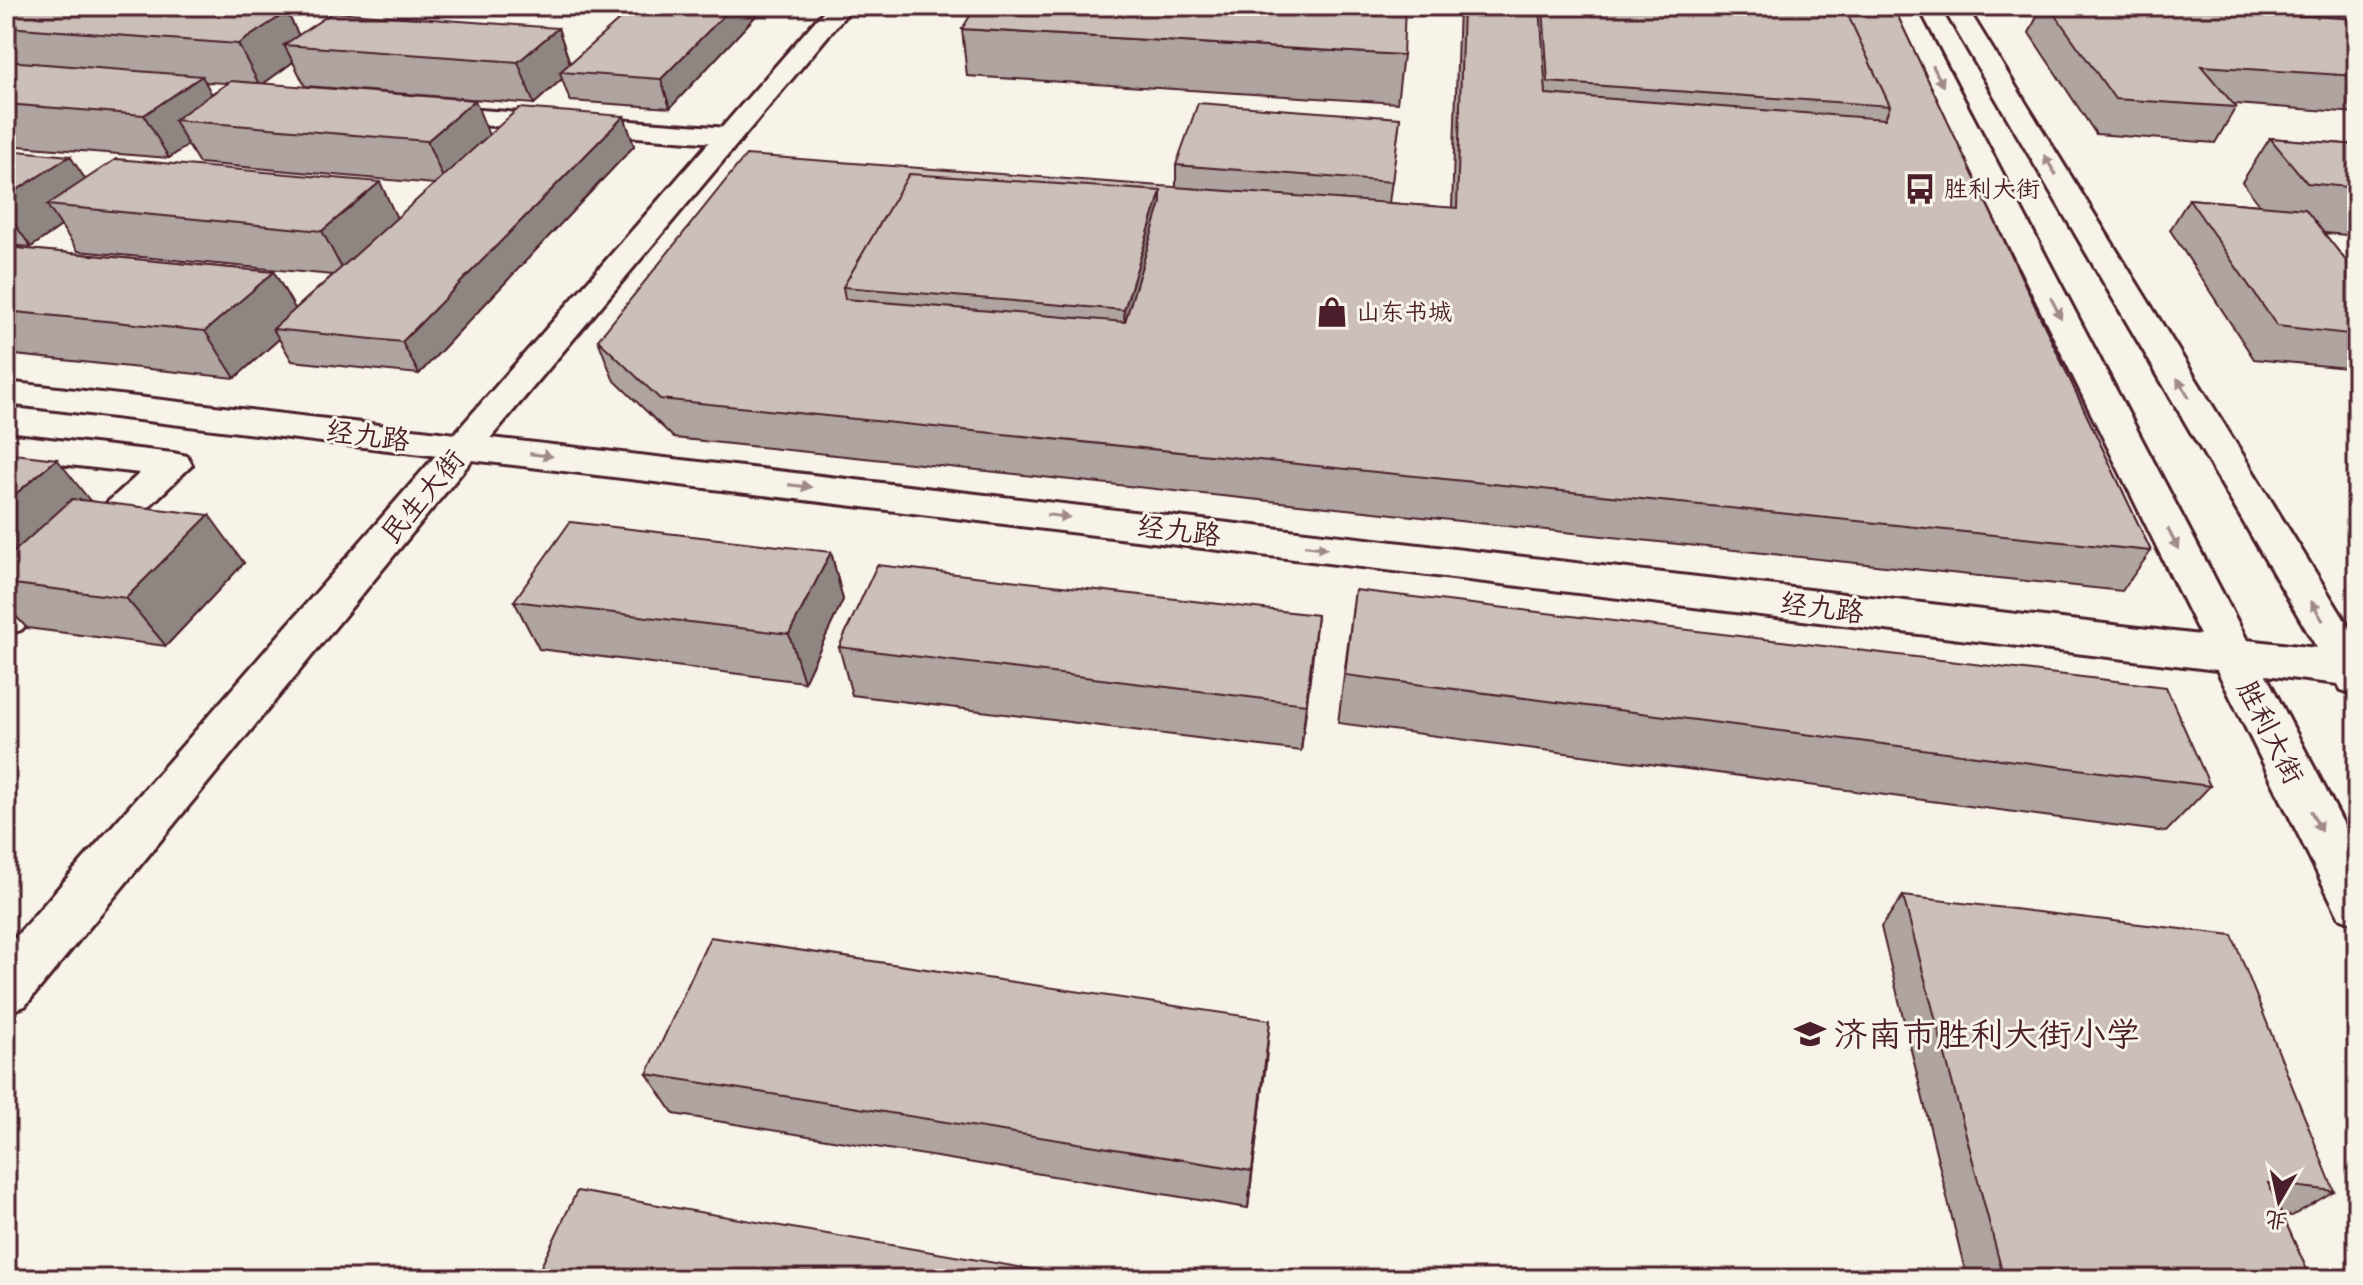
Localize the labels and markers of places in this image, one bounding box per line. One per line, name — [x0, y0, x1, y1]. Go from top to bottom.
bus stop icon: 胜利大街 — [1903, 172, 1937, 206]
place label: 胜利大街 — [1944, 173, 2040, 203]
shop icon: 山东书城 — [1315, 295, 1349, 329]
place label: 山东书城 — [1356, 296, 1452, 326]
place label: 济南市胜利大街小学 — [1834, 1012, 2140, 1055]
school or university icon: 济南市胜利大街小学 — [1793, 1017, 1827, 1051]

